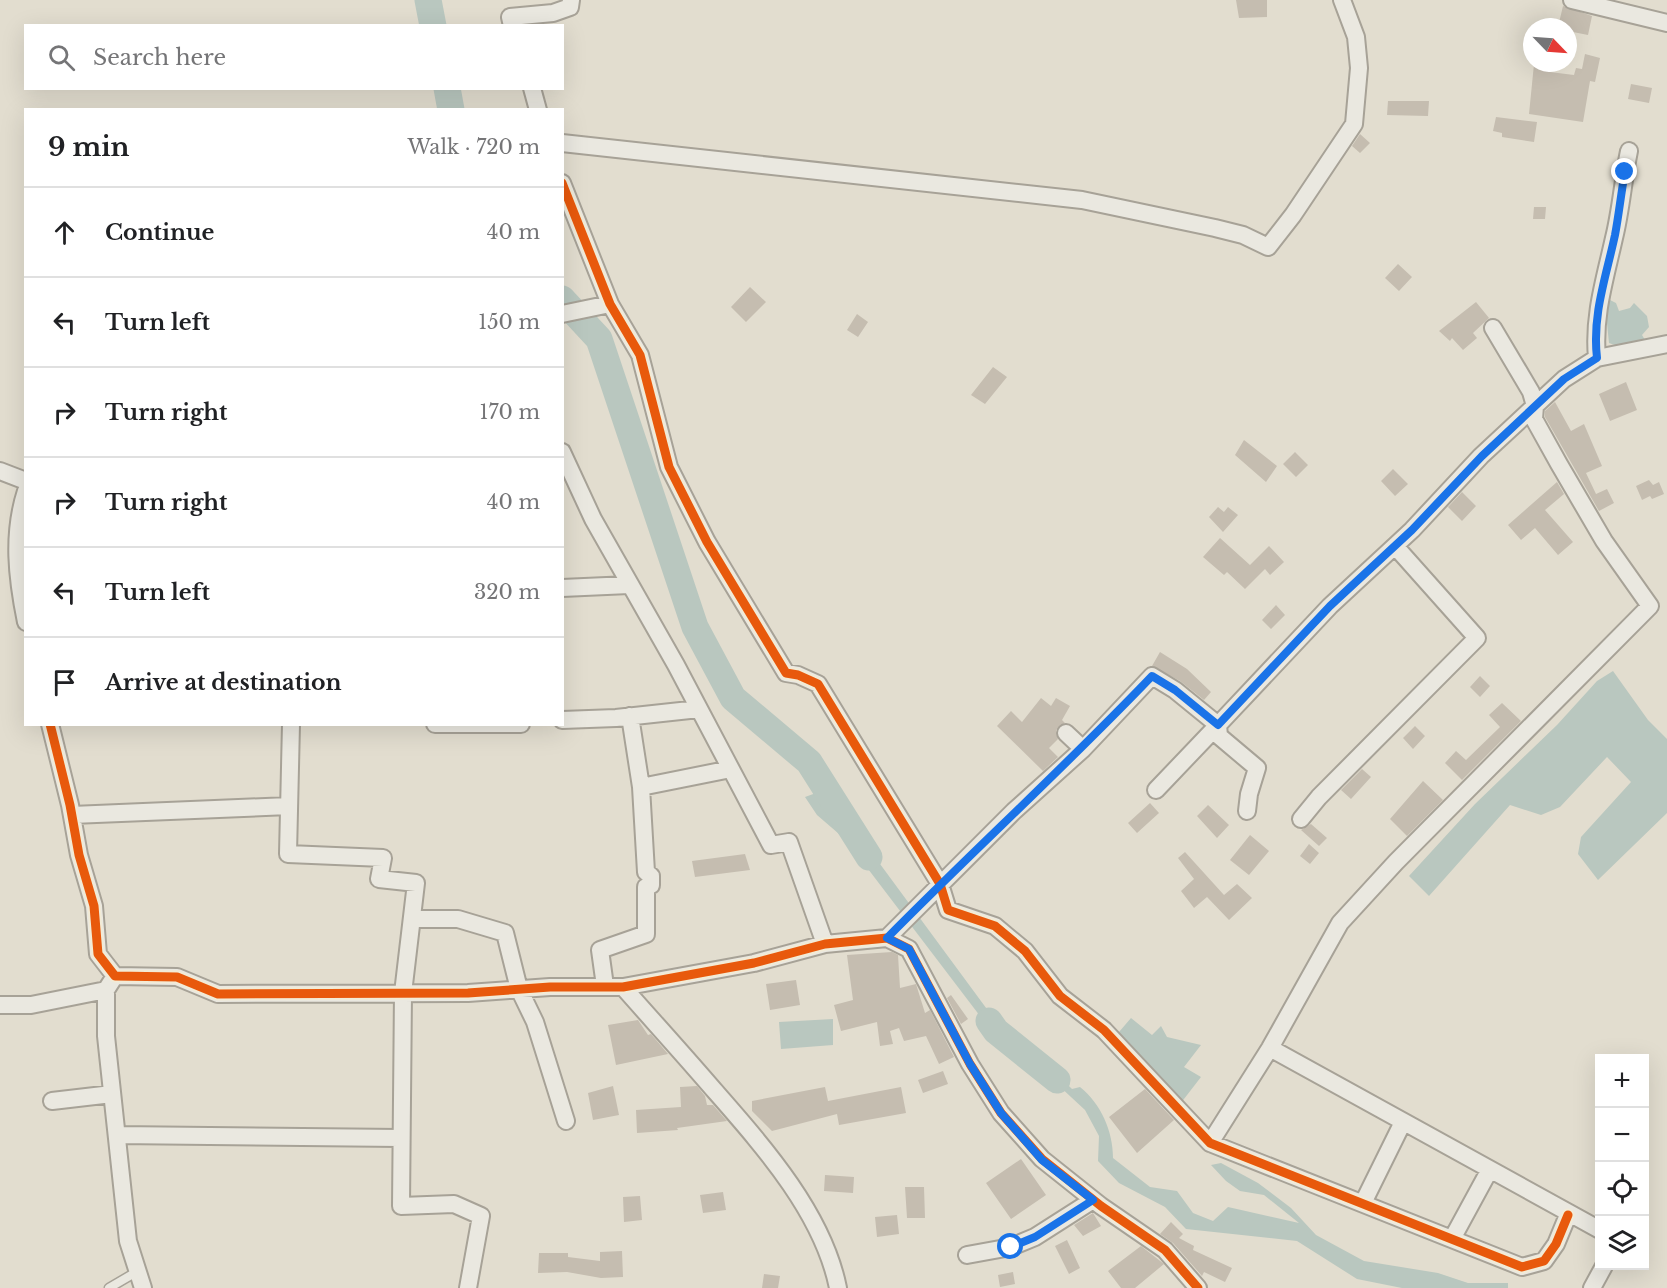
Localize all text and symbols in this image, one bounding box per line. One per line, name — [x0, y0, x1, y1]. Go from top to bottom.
north arrow — [1523, 18, 1577, 72]
search box — [24, 24, 564, 90]
icon: search — [45, 41, 78, 74]
text: Search here — [93, 44, 226, 71]
text: 9 min — [48, 131, 129, 163]
text: Walk · 720 m — [408, 135, 540, 159]
route end — [1611, 158, 1637, 184]
icon: ahead — [48, 216, 81, 249]
text: Continue — [105, 219, 214, 246]
text: 40 m — [487, 220, 540, 244]
icon: left — [48, 306, 81, 339]
text: Turn left — [105, 309, 210, 336]
text: 150 m — [478, 310, 540, 334]
icon: right — [48, 396, 81, 429]
text: Turn right — [105, 399, 227, 426]
text: 170 m — [480, 400, 540, 424]
icon: right — [48, 486, 81, 519]
text: Turn right — [105, 489, 227, 516]
text: 40 m — [487, 490, 540, 514]
icon: left — [48, 576, 81, 609]
text: Turn left — [105, 579, 210, 606]
text: 320 m — [474, 580, 540, 604]
icon: arrive — [48, 666, 81, 699]
text: Arrive at destination — [105, 669, 342, 696]
map controls — [1595, 1054, 1649, 1270]
button: + — [1595, 1054, 1649, 1108]
button: − — [1595, 1108, 1649, 1162]
button: locate — [1595, 1162, 1649, 1216]
button: layers — [1595, 1216, 1649, 1270]
route start — [997, 1233, 1023, 1259]

